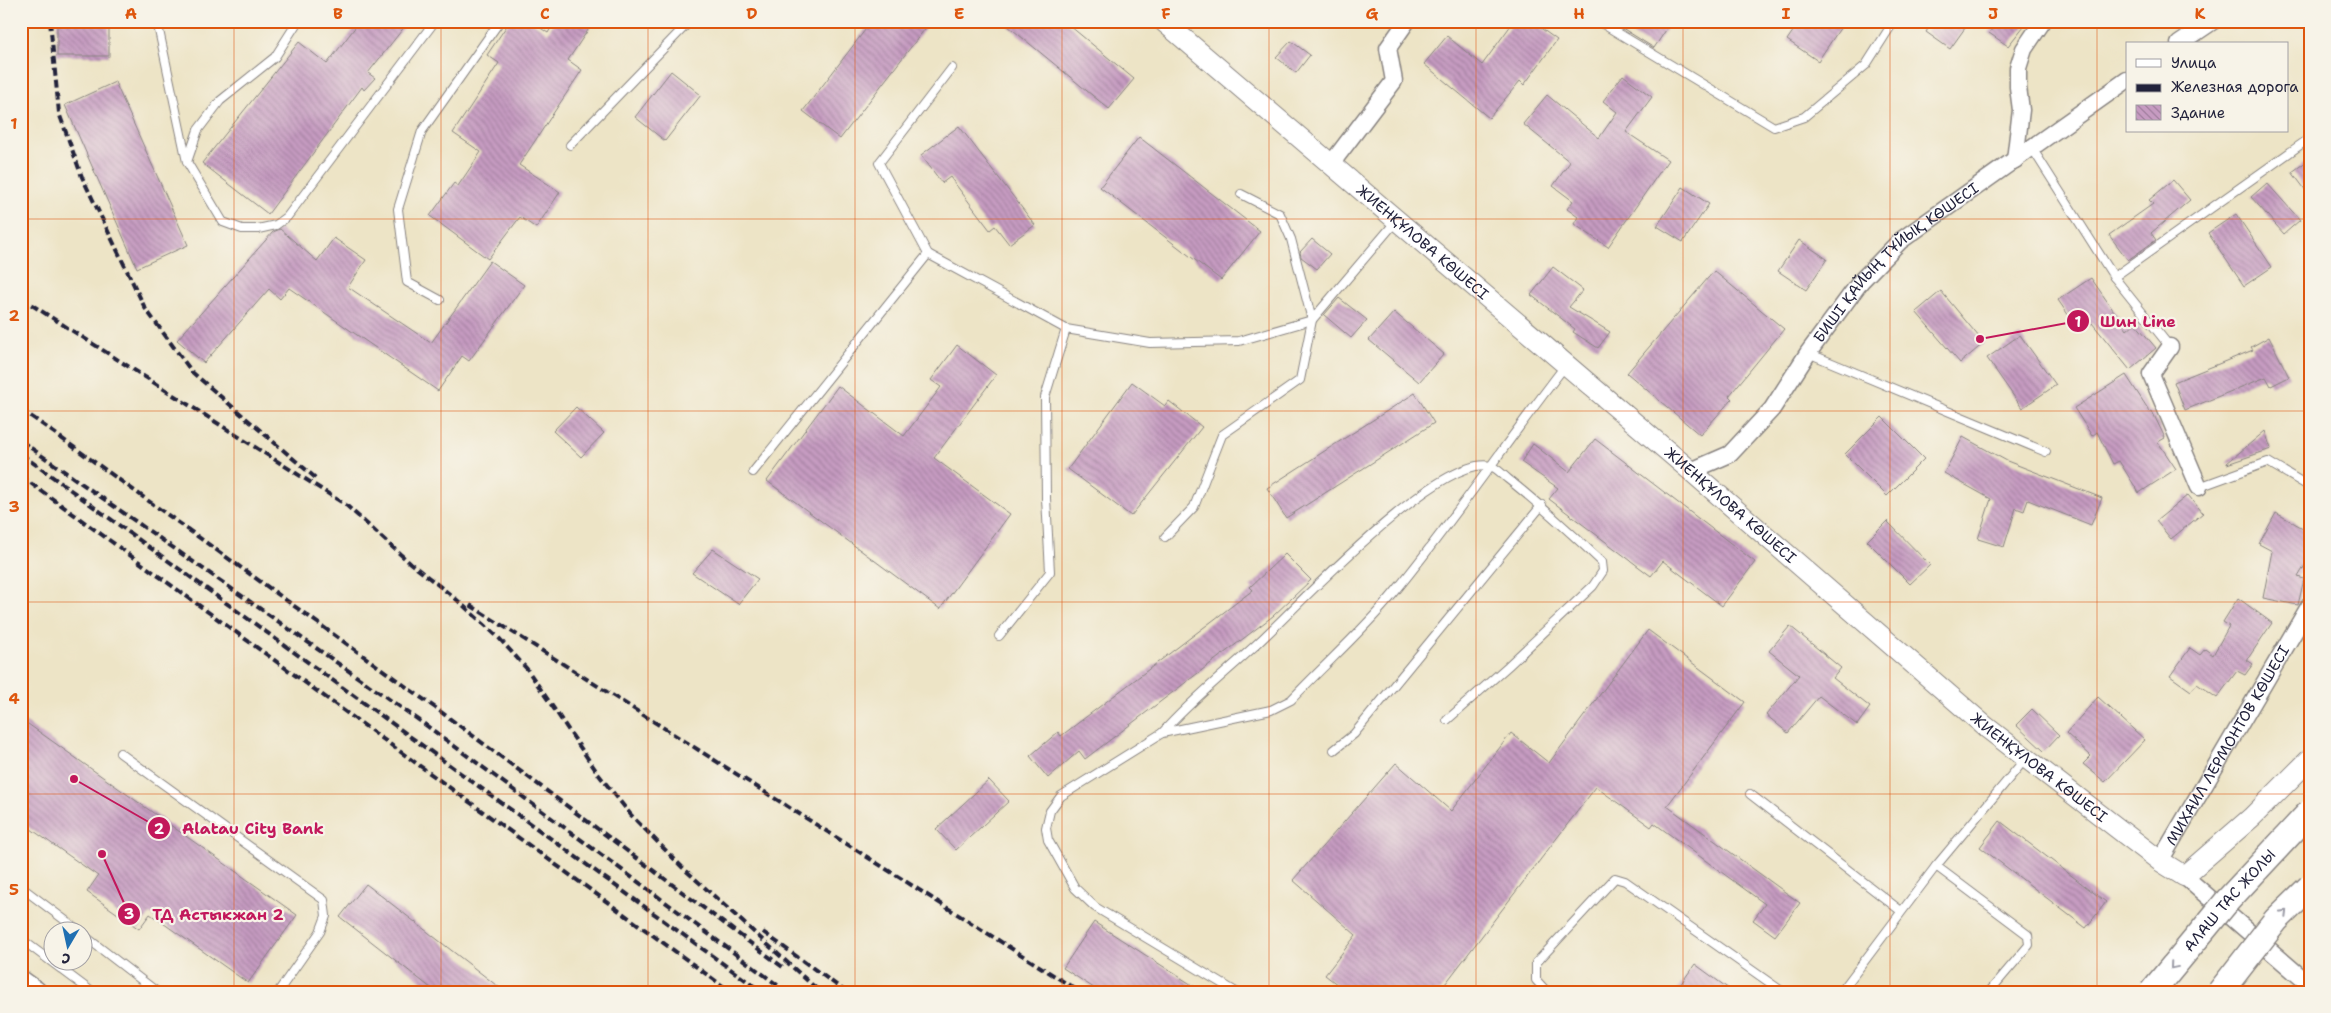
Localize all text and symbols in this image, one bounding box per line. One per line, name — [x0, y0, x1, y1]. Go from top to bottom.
text: A — [125, 3, 137, 24]
text: B — [333, 3, 343, 24]
text: C — [540, 3, 550, 24]
text: D — [746, 3, 758, 24]
text: E — [954, 3, 964, 24]
text: F — [1161, 3, 1171, 24]
text: G — [1366, 3, 1379, 24]
text: H — [1573, 3, 1585, 24]
text: I — [1782, 3, 1791, 24]
text: J — [1988, 3, 1998, 24]
text: K — [2195, 3, 2206, 24]
legend — [2126, 42, 2288, 132]
text: Улица — [2171, 53, 2217, 73]
text: Железная дорога — [2171, 77, 2299, 97]
text: Здание — [2171, 103, 2225, 123]
text: 1 — [10, 113, 18, 134]
street label: БИШІ ҚАЙЫҢ ТҰЙЫҚ КӨШЕСІ — [1809, 178, 1983, 347]
street label: ЖИЕНҚҰЛОВА КӨШЕСІ — [1352, 180, 1493, 304]
text: 2 — [8, 305, 20, 326]
callout: Шин Line — [2065, 306, 2186, 337]
text: Шин Line — [2100, 311, 2176, 332]
text: 1 — [2075, 312, 2082, 332]
street label: ЖИЕНҚҰЛОВА КӨШЕСІ — [1661, 443, 1800, 568]
text: 3 — [8, 496, 20, 517]
street label: МИХАИЛ ЛЕРМОНТОВ КӨШЕСІ — [2161, 642, 2294, 849]
text: 4 — [8, 688, 20, 709]
street label: ЖИЕНҚҰЛОВА КӨШЕСІ — [1967, 708, 2111, 827]
callout: Alatau City Bank — [147, 813, 334, 844]
text: Alatau City Bank — [182, 818, 324, 839]
text: 2 — [154, 819, 165, 839]
street label: АЛАШ ТАС ЖОЛЫ — [2179, 845, 2280, 956]
text: 5 — [9, 879, 19, 900]
callout: ТД Астыкжан 2 — [117, 898, 294, 929]
text: 3 — [124, 904, 134, 924]
text: ТД Астыкжан 2 — [152, 904, 284, 925]
one-way arrow — [2278, 910, 2287, 919]
north arrow — [42, 920, 92, 970]
text: С — [60, 949, 72, 968]
one-way arrow — [2169, 961, 2178, 970]

